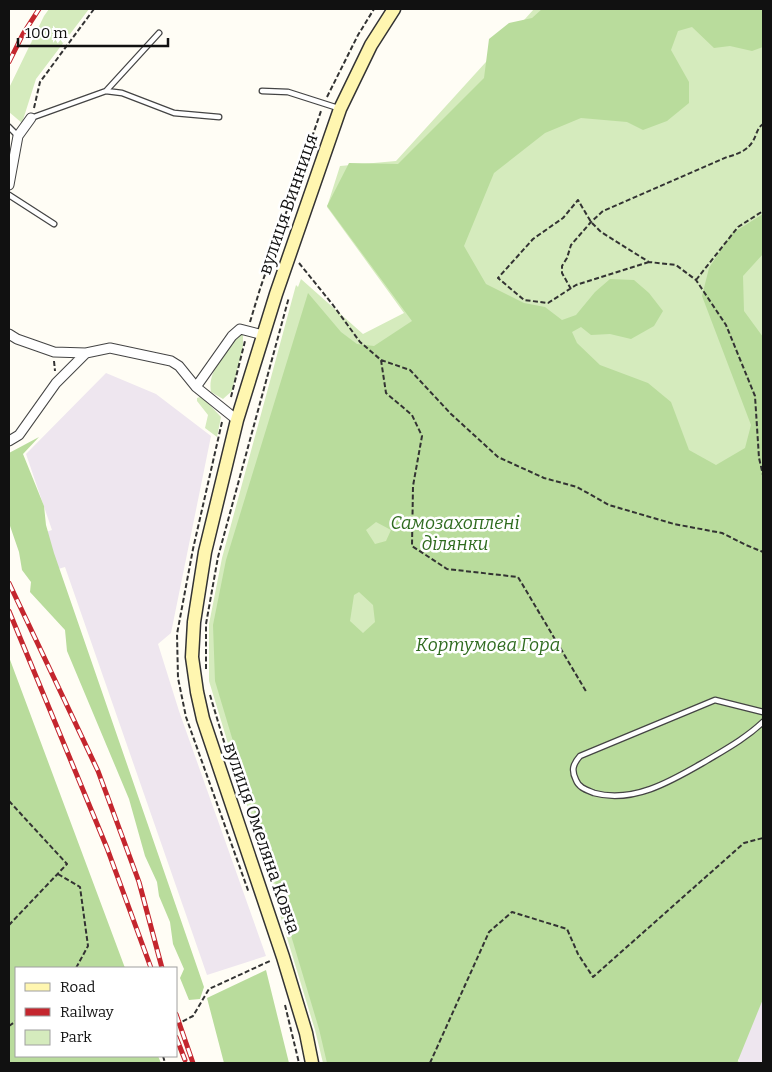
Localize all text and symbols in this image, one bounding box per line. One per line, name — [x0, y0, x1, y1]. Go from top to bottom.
scale bar — [18, 15, 168, 47]
text: 100 m — [25, 24, 68, 42]
street label: вулиця Винниця — [254, 131, 322, 277]
park label: Самозахоплені ділянки — [390, 512, 520, 555]
park label: Кортумова Гора — [416, 634, 560, 656]
street label: вулиця Омеляна Ковча — [219, 739, 305, 937]
legend — [15, 967, 178, 1057]
text: Road — [60, 978, 95, 996]
text: Railway — [60, 1003, 114, 1021]
text: Park — [60, 1028, 92, 1046]

